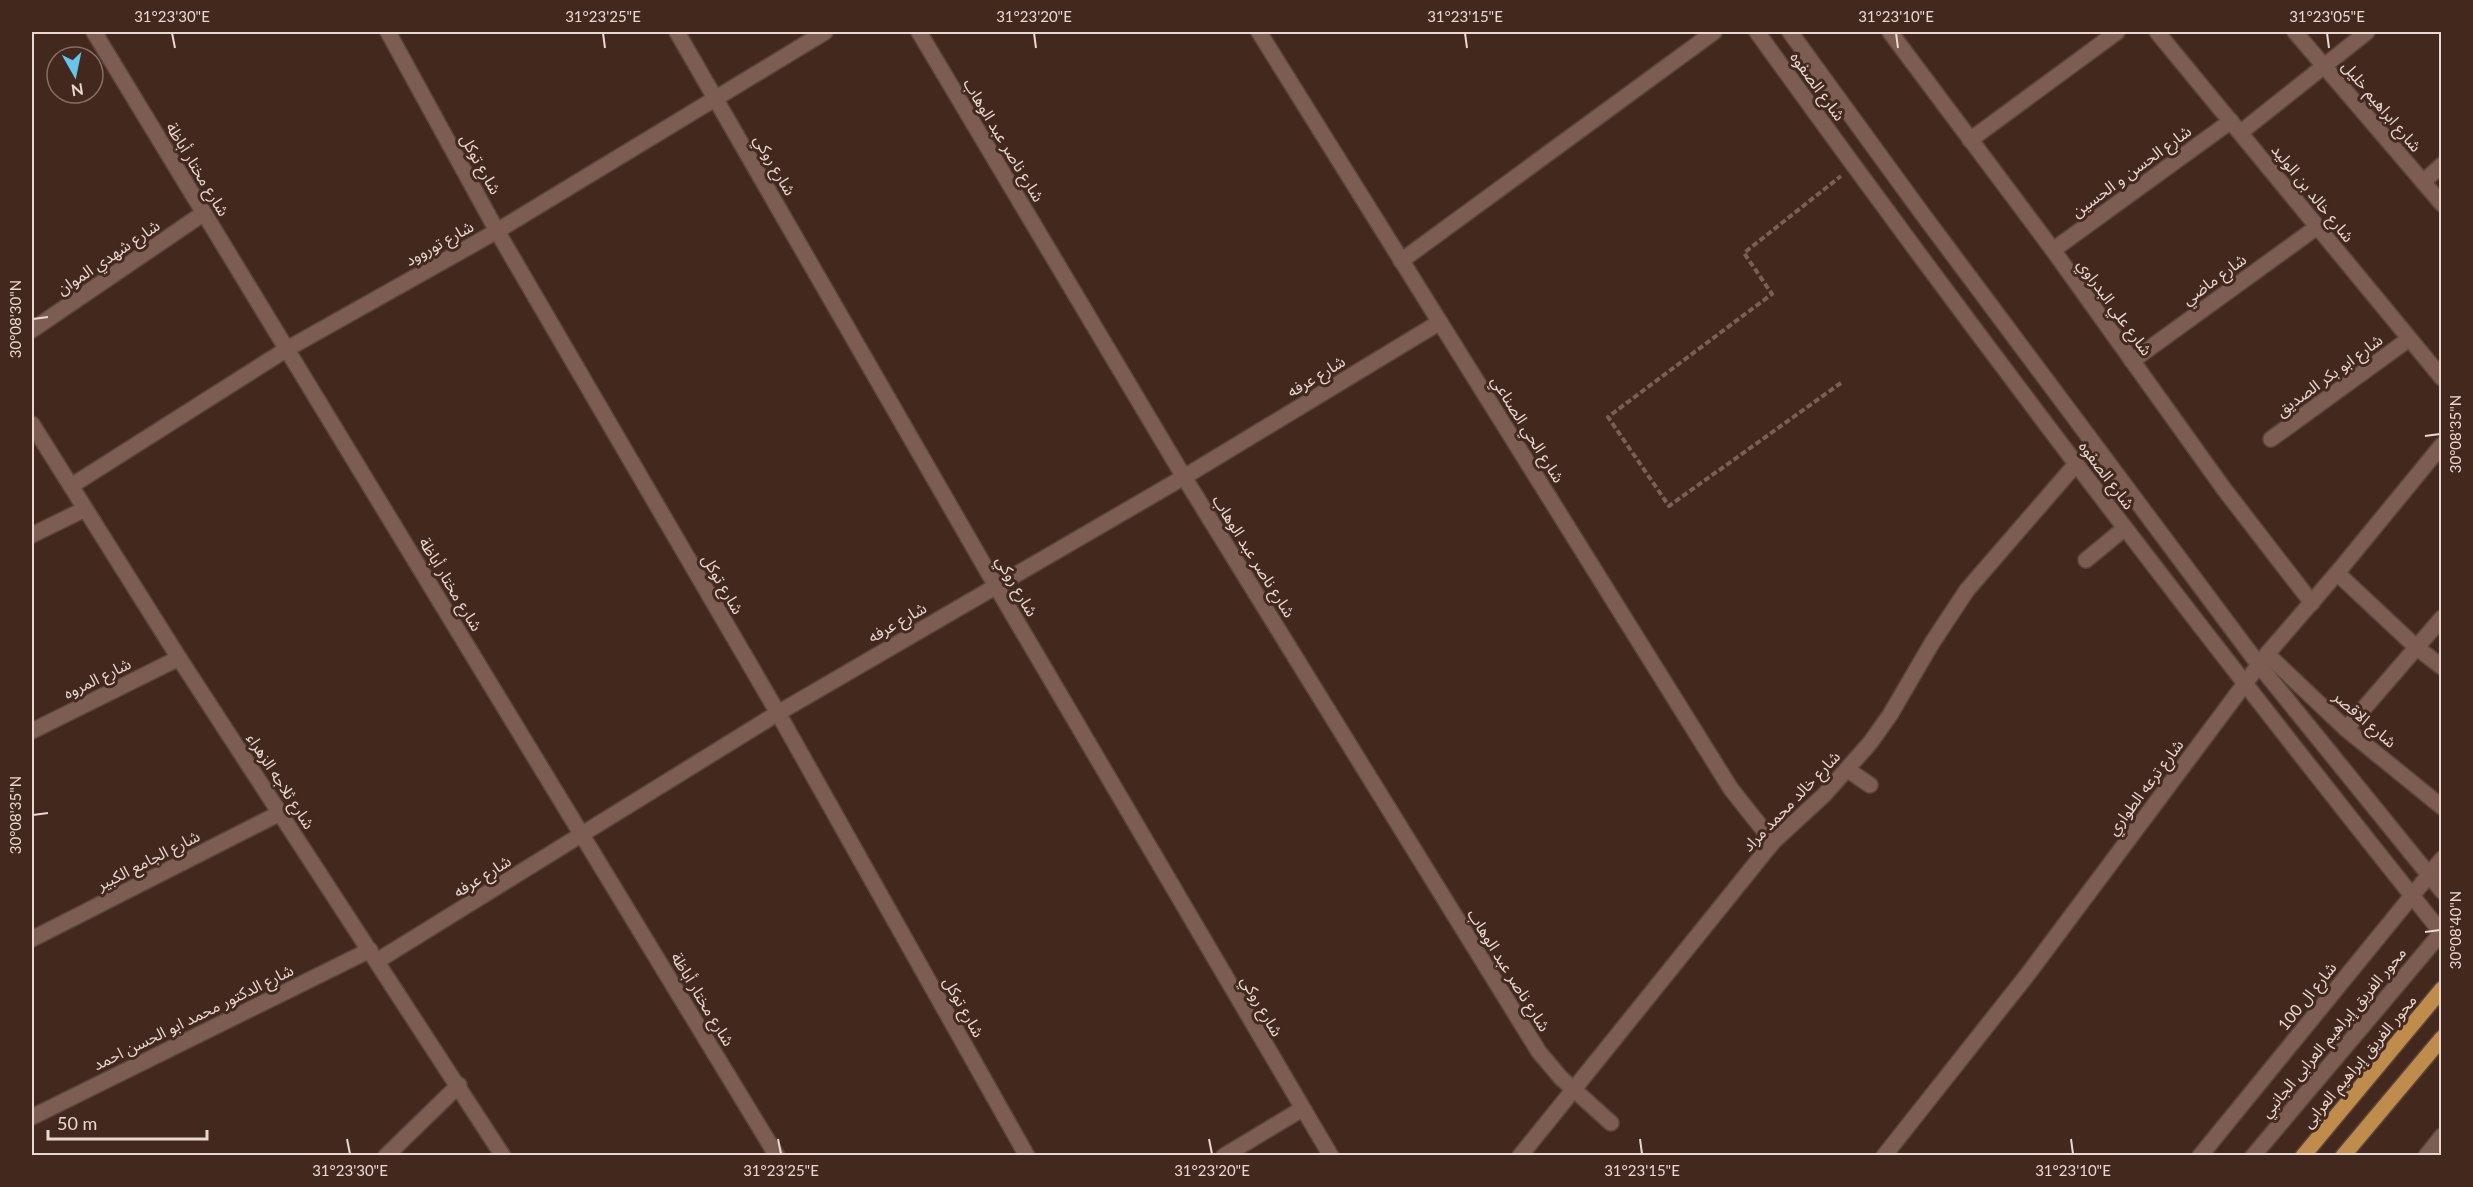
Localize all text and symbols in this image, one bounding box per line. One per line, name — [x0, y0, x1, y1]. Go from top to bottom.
text: 31°23'30"E — [134, 7, 210, 25]
text: 31°23'25"E — [565, 7, 641, 25]
text: 31°23'20"E — [996, 7, 1072, 25]
text: 31°23'15"E — [1427, 7, 1503, 25]
text: 31°23'10"E — [1858, 7, 1934, 25]
text: 31°23'05"E — [2289, 7, 2365, 25]
north arrow — [45, 45, 105, 105]
street label: شارع الصفوه — [1784, 48, 1850, 126]
street label: شارع ابراهيم خليل — [2336, 56, 2426, 158]
street label: شارع ناصر عبد الوهاب — [957, 75, 1049, 207]
text: N — [70, 80, 85, 101]
street label: شارع مختار أباظة — [160, 119, 234, 221]
street label: شارع الحسن و الحسين — [2067, 121, 2197, 224]
street label: شارع توكل — [454, 130, 506, 199]
street label: شارع روكي — [747, 131, 800, 200]
street label: شارع خالد بن الوليد — [2265, 140, 2359, 248]
street label: شارع شهدي الموان — [53, 215, 165, 301]
street label: شارع توروود — [401, 216, 478, 273]
street label: شارع ماضي — [2178, 249, 2252, 311]
street label: شارع علي البدراوي — [2071, 255, 2157, 361]
text: 30°08'30"N — [6, 280, 24, 358]
street label: شارع ابو بكر الصديق — [2272, 330, 2388, 423]
street label: شارع عرفه — [1283, 351, 1350, 404]
street label: شارع الحي الصناعي — [1485, 372, 1569, 488]
text: 30°08'35"N — [2446, 395, 2464, 473]
street label: شارع الصفوه — [2072, 437, 2139, 515]
street label: شارع ناصر عبد الوهاب — [1206, 491, 1300, 622]
street label: شارع مختار أباظة — [413, 534, 487, 636]
street label: شارع توكل — [695, 550, 748, 619]
street label: شارع روكي — [989, 552, 1042, 621]
street label: شارع عرفه — [864, 597, 931, 649]
street label: شارع المروه — [60, 653, 135, 706]
street label: شارع الاقصر — [2327, 686, 2401, 754]
street label: شارع ثلاجه الزهراء — [240, 729, 319, 834]
street label: شارع ترعه الطواري — [2103, 735, 2190, 841]
street label: شارع خالد محمد مراد — [1738, 746, 1846, 858]
text: 30°08'35"N — [6, 776, 24, 854]
street label: شارع الجامع الكبير — [92, 825, 204, 898]
street label: شارع عرفه — [450, 851, 516, 904]
text: 30°08'40"N — [2446, 891, 2464, 969]
street label: شارع ناصر عبد الوهاب — [1461, 905, 1555, 1036]
street label: محور الفريق إبراهيم العرابى الجانبي — [2256, 943, 2410, 1121]
street label: شارع مختار أباظة — [665, 949, 739, 1051]
street label: شارع ال 100 — [2273, 958, 2343, 1036]
street label: شارع الدكتور محمد ابو الحسن احمد — [89, 960, 298, 1077]
street label: شارع روكي — [1234, 972, 1287, 1041]
street label: شارع توكل — [937, 973, 989, 1042]
street label: محور الفريق إبراهيم العرابى — [2298, 991, 2420, 1131]
scale bar — [48, 1103, 207, 1141]
text: 50 m — [57, 1112, 97, 1134]
text: 31°23'30"E — [312, 1161, 388, 1179]
text: 31°23'25"E — [743, 1161, 819, 1179]
text: 31°23'20"E — [1174, 1161, 1250, 1179]
text: 31°23'15"E — [1604, 1161, 1680, 1179]
text: 31°23'10"E — [2035, 1161, 2111, 1179]

